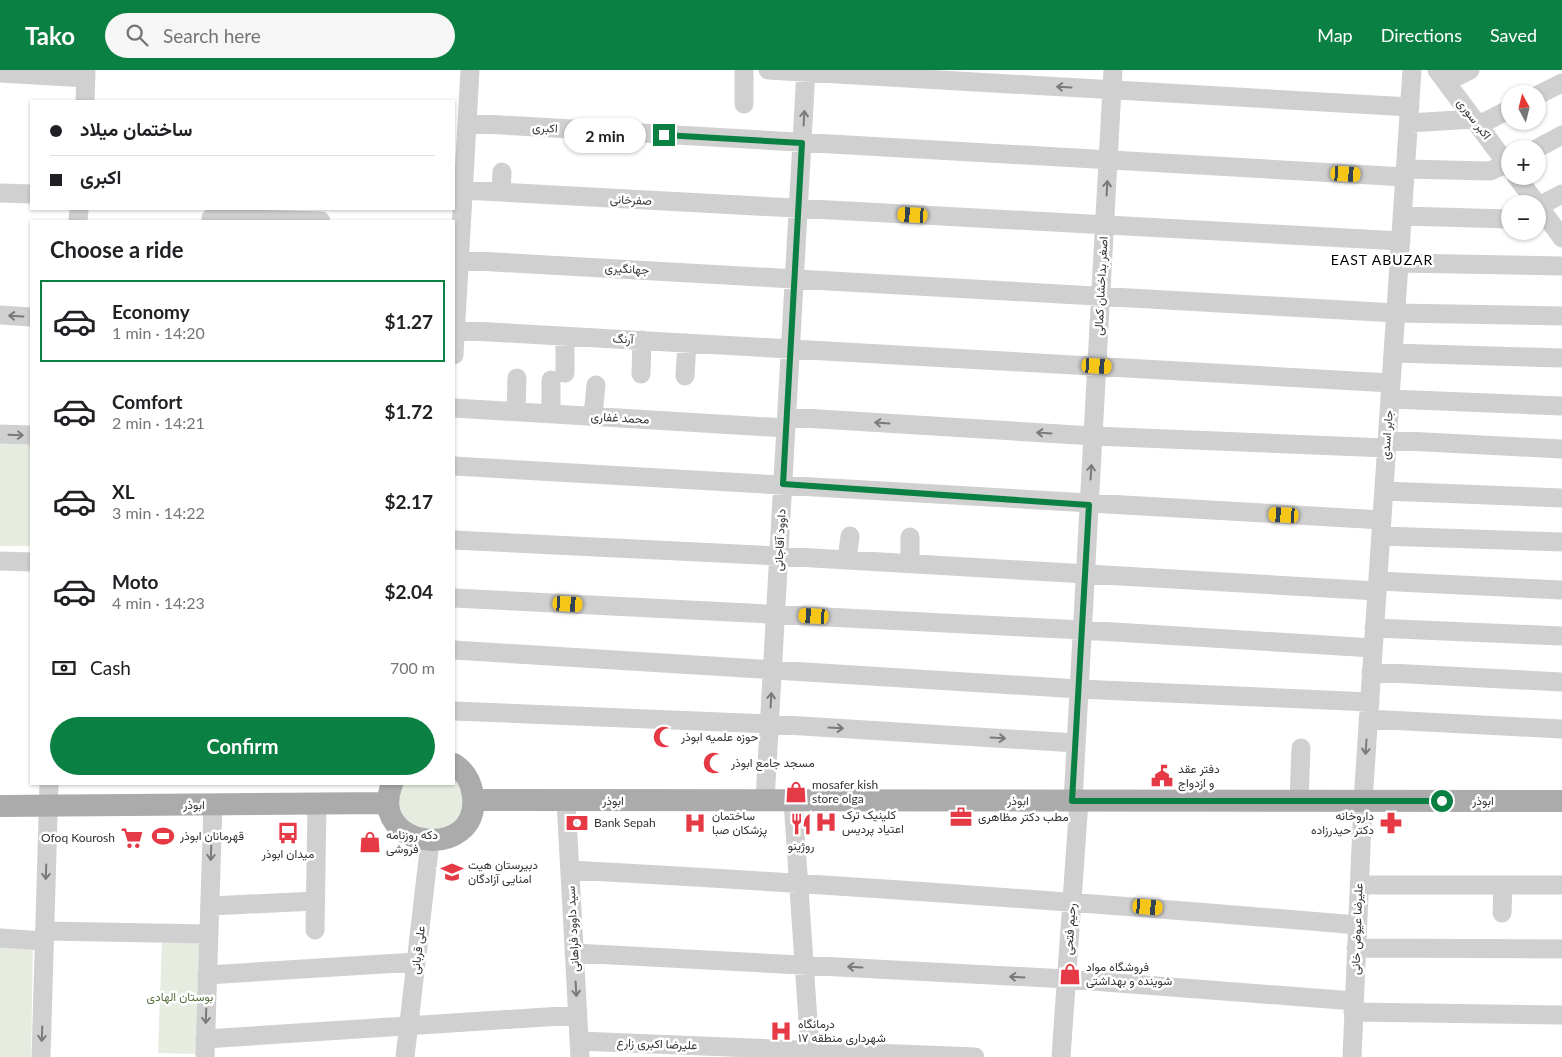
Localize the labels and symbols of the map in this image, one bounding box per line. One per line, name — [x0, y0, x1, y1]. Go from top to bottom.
one-way arrow — [1056, 82, 1072, 91]
north arrow — [1501, 85, 1546, 130]
street label: اکبر سوری — [1453, 95, 1495, 143]
one-way arrow — [799, 110, 808, 126]
callout: 2 min — [564, 118, 646, 152]
street label: اکبری — [532, 119, 558, 137]
route end — [653, 124, 675, 146]
car — [1330, 166, 1361, 182]
one-way arrow — [1102, 180, 1111, 196]
street label: صفرخانی — [610, 191, 652, 209]
car — [897, 207, 928, 223]
street label: اصغر بداخشان کمالی — [1090, 236, 1112, 336]
district label: EAST ABUZAR — [1331, 251, 1433, 268]
street label: جهانگیری — [604, 260, 650, 278]
one-way arrow — [8, 312, 24, 321]
street label: آرنگ — [612, 330, 635, 348]
car — [1081, 358, 1112, 374]
street label: محمد غفاری — [590, 408, 650, 428]
street label: جابر اسدی — [1377, 410, 1397, 460]
one-way arrow — [874, 418, 890, 428]
one-way arrow — [1036, 429, 1052, 438]
one-way arrow — [7, 430, 23, 439]
one-way arrow — [1086, 465, 1095, 481]
car — [1268, 507, 1299, 523]
street label: داوود آقاجانی — [770, 508, 790, 571]
car — [552, 596, 583, 612]
car — [798, 608, 829, 624]
one-way arrow — [767, 692, 776, 708]
mosque icon: حوزه علمیه ابوذر — [651, 724, 677, 750]
one-way arrow — [828, 724, 844, 733]
place label: حوزه علمیه ابوذر — [680, 729, 758, 745]
one-way arrow — [990, 733, 1006, 742]
one-way arrow — [1362, 739, 1371, 755]
mosque icon: مسجد جامع ابوذر — [701, 750, 727, 776]
place label: مسجد جامع ابوذر — [730, 755, 815, 772]
place label: دفتر عقد و ازدواج — [1178, 761, 1220, 792]
public building icon: دفتر عقد و ازدواج — [1149, 763, 1175, 789]
place label: mosafer kish store olga — [812, 777, 878, 806]
shop icon: mosafer kish store olga — [783, 779, 809, 805]
route start — [1431, 790, 1453, 812]
street label: ابوذر — [601, 793, 624, 809]
street label: ابوذر — [1006, 793, 1029, 809]
street label: ابوذر — [1471, 793, 1494, 809]
street label: ابوذر — [182, 797, 205, 813]
office icon: مطب دکتر مظاهری — [948, 804, 974, 830]
place label: کلینیک ترک اعتیاد پردیس — [842, 807, 904, 837]
place label: ساختمان پزشکان صبا — [712, 808, 767, 838]
place label: داروخانه دکتر حیدرزاده — [1311, 808, 1374, 838]
hospital icon: کلینیک ترک اعتیاد پردیس — [813, 809, 839, 835]
place label: مطب دکتر مظاهری — [978, 809, 1069, 825]
bank icon: Bank Sepah — [564, 810, 590, 836]
hospital icon: ساختمان پزشکان صبا — [682, 810, 708, 836]
pharmacy icon: داروخانه دکتر حیدرزاده — [1378, 810, 1404, 836]
restaurant icon: روژینو — [788, 811, 814, 837]
place label: Bank Sepah — [594, 815, 656, 830]
bus stop icon: میدان ابوذر — [275, 820, 301, 846]
sports icon: قهرمانان ابوذر — [150, 823, 176, 849]
supermarket icon: Ofoq Kourosh — [119, 825, 145, 851]
place label: دکه روزنامه فروشی — [386, 827, 438, 857]
place label: قهرمانان ابوذر — [179, 828, 244, 844]
shop icon: دکه روزنامه فروشی — [357, 829, 383, 855]
place label: Ofoq Kourosh — [41, 830, 115, 845]
place label: روژینو — [788, 838, 814, 854]
one-way arrow — [207, 845, 216, 861]
place label: میدان ابوذر — [261, 846, 314, 862]
place label: دبیرستان هیت امنایی آزادگان — [468, 857, 538, 887]
school or university icon: دبیرستان هیت امنایی آزادگان — [439, 859, 465, 885]
one-way arrow — [42, 863, 51, 879]
street label: علیرضا عیوض خانی — [1347, 883, 1367, 975]
street label: سید داوود فراهانی — [563, 886, 583, 972]
car — [1132, 898, 1163, 916]
street label: رحیم فتحی — [1060, 903, 1080, 955]
street label: علی قربانی — [407, 925, 429, 975]
place label: فروشگاه مواد شوینده و بهداشتی — [1086, 959, 1172, 989]
shop icon: فروشگاه مواد شوینده و بهداشتی — [1057, 961, 1083, 987]
one-way arrow — [847, 963, 863, 972]
one-way arrow — [1010, 972, 1026, 981]
one-way arrow — [571, 981, 580, 997]
park label: بوستان الهادی — [147, 989, 213, 1005]
one-way arrow — [201, 1007, 211, 1023]
place label: درمانگاه شهرداری منطقه ۱۷ — [798, 1016, 886, 1046]
hospital icon: درمانگاه شهرداری منطقه ۱۷ — [768, 1018, 794, 1044]
one-way arrow — [37, 1026, 47, 1042]
street label: علیرضا اکبری زارع — [616, 1035, 698, 1054]

